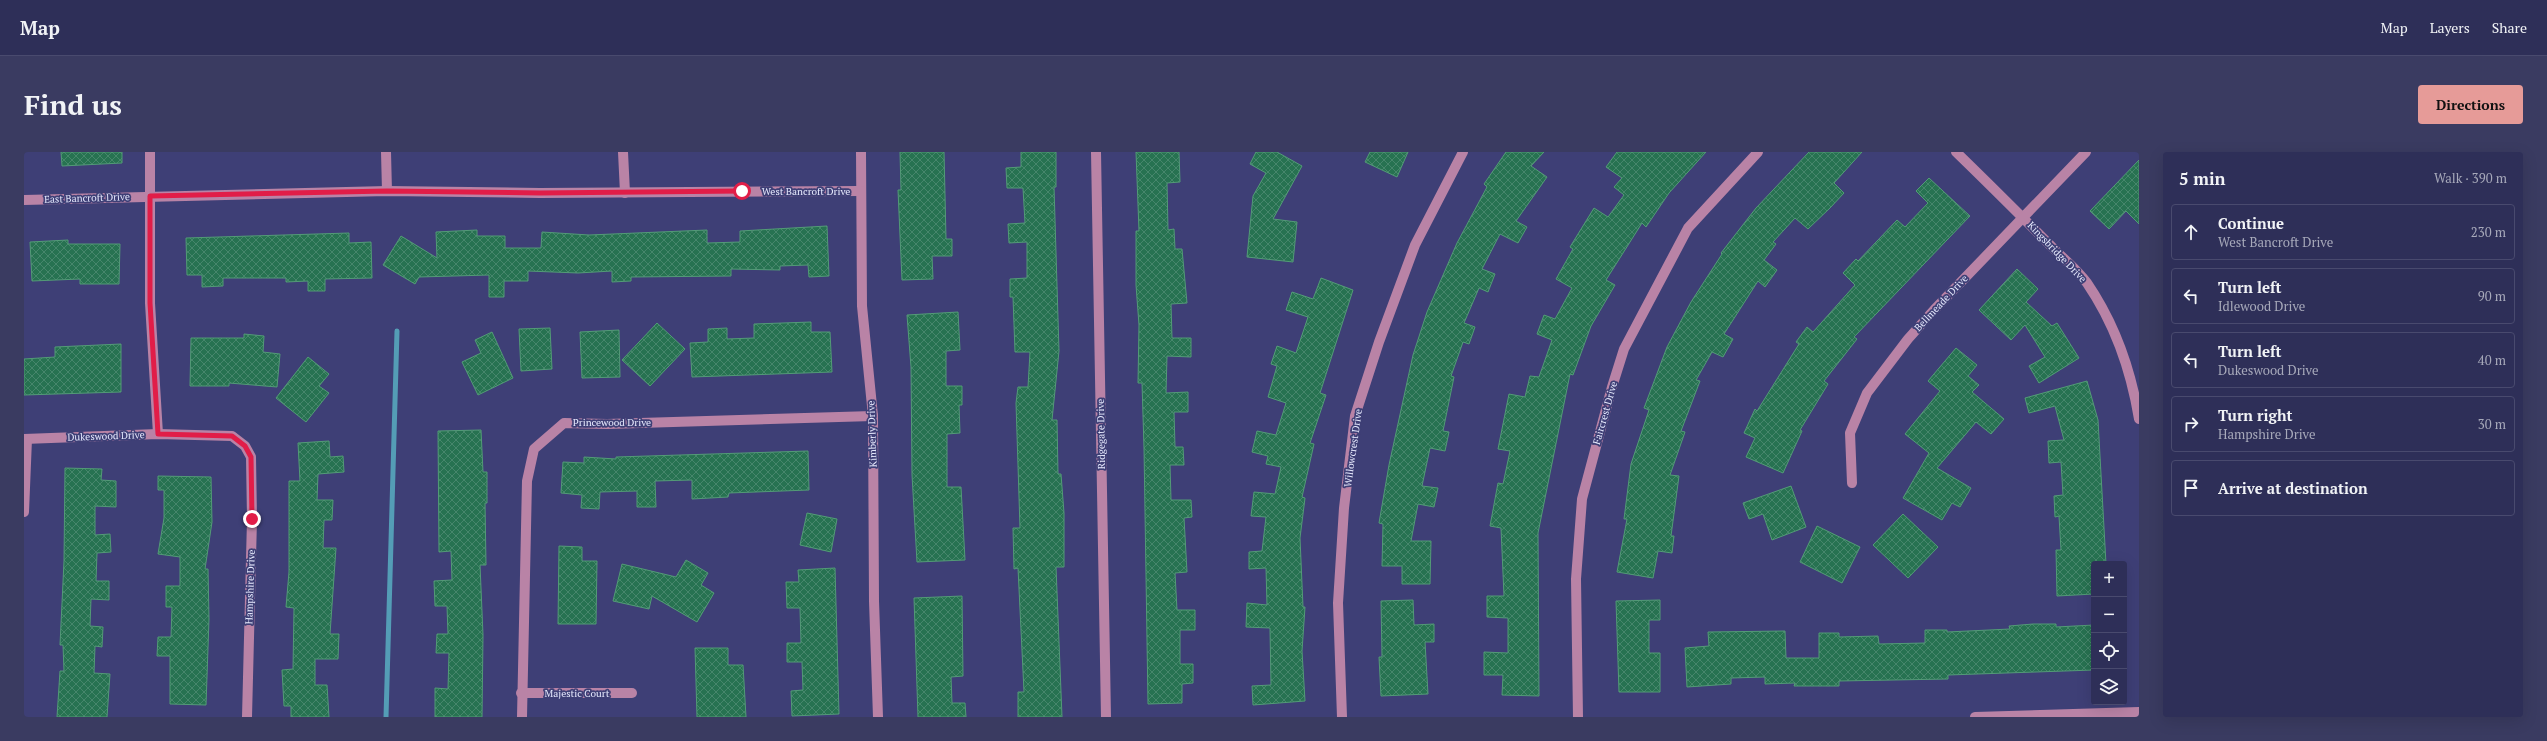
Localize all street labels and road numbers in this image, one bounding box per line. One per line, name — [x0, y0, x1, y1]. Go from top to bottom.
street label: West Bancroft Drive — [762, 185, 850, 198]
street label: East Bancroft Drive — [44, 190, 130, 206]
street label: Kingsbridge Drive — [2025, 219, 2089, 285]
street label: Bellmeade Drive — [1911, 272, 1971, 334]
street label: Faircrest Drive — [1590, 380, 1620, 446]
street label: Ridgegate Drive — [1094, 399, 1108, 469]
street label: Kimberly Drive — [864, 400, 880, 468]
street label: Willowcrest Drive — [1341, 408, 1365, 488]
street label: Princewood Drive — [573, 416, 651, 429]
street label: Dukeswood Drive — [67, 428, 145, 444]
street label: Hampshire Drive — [242, 549, 258, 625]
street label: Majestic Court — [545, 687, 610, 700]

